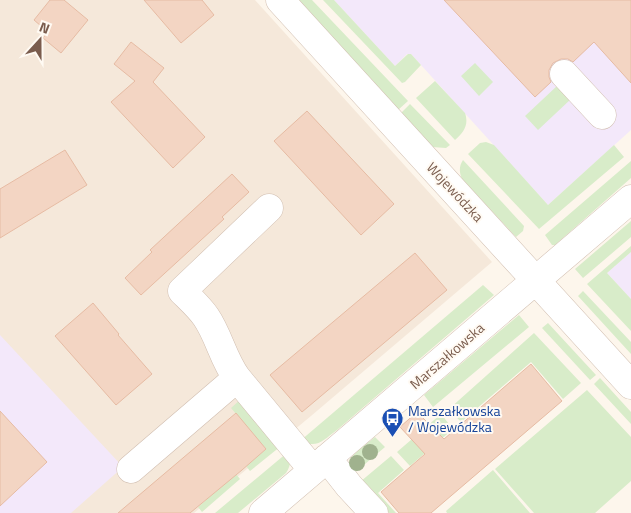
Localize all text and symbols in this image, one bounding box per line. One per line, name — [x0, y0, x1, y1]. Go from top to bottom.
north arrow — [15, 15, 65, 65]
text: N — [37, 16, 53, 39]
street label: Wojewódzka — [422, 157, 489, 226]
street label: Marszałkowska — [405, 317, 488, 394]
place label: Marszałkowska / Wojewódzka — [408, 400, 501, 437]
bus stop icon: Marszałkowska / Wojewódzka — [380, 407, 404, 438]

